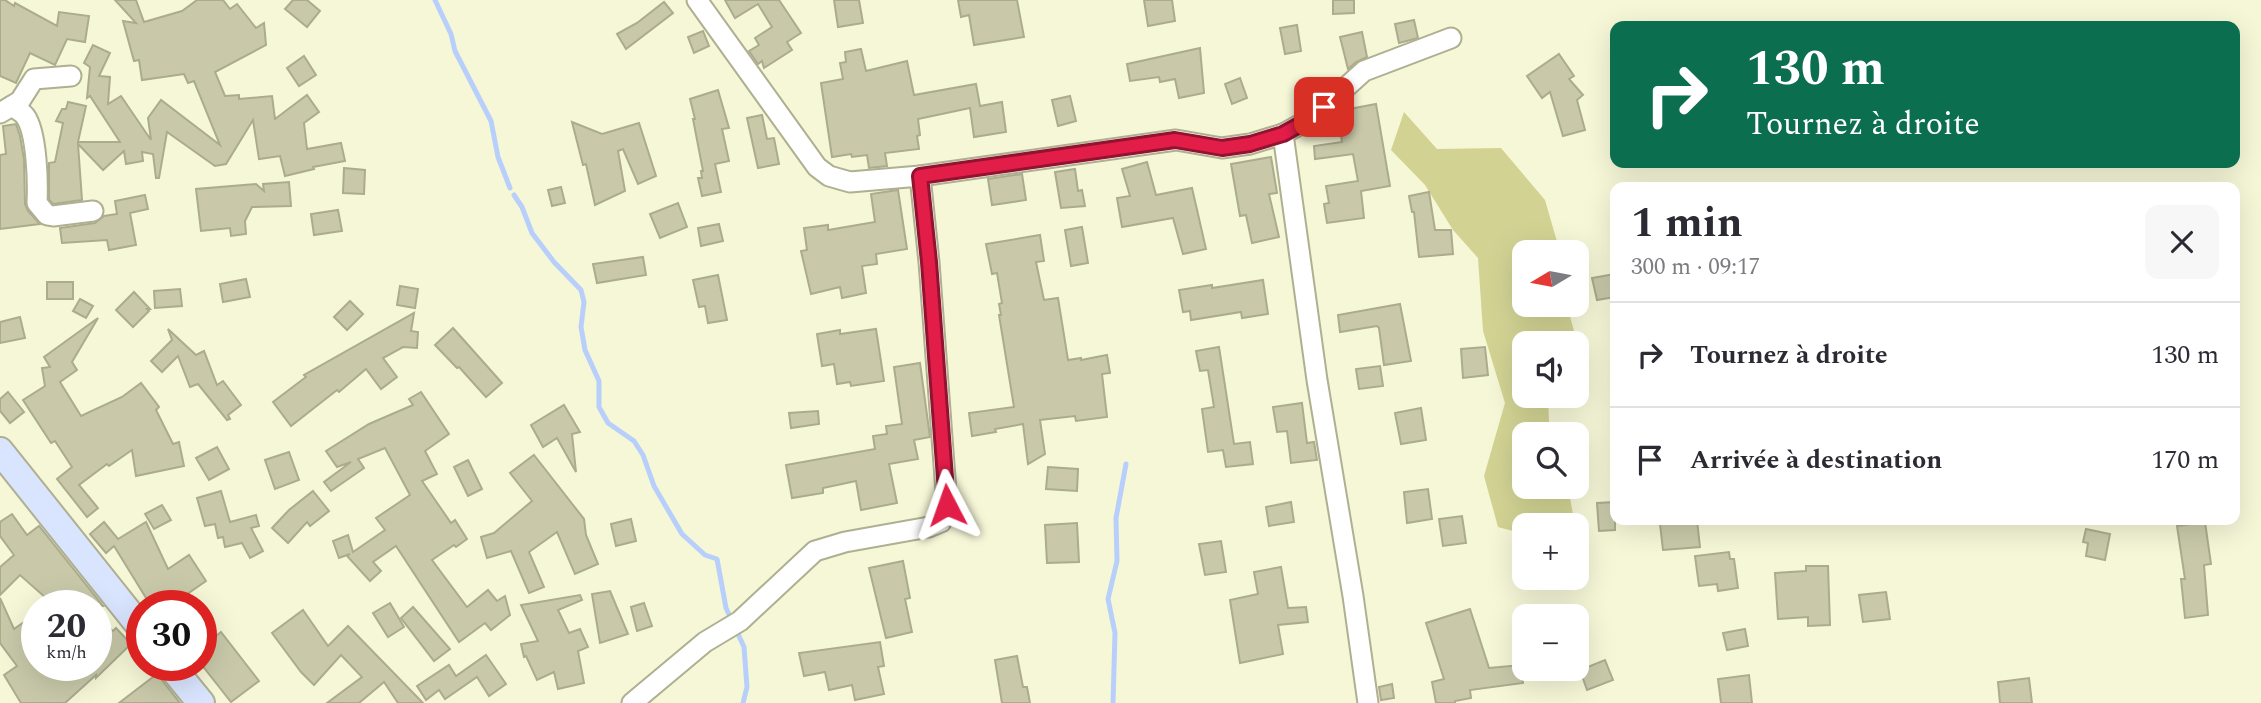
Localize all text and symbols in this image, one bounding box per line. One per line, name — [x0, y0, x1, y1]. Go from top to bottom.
text: 130 m — [1746, 32, 1885, 107]
icon: right — [1631, 49, 1722, 140]
pin — [1294, 77, 1354, 137]
icon: arrive — [1305, 88, 1343, 126]
text: Tournez à droite — [1746, 100, 1980, 149]
text: 1 min — [1631, 192, 1743, 255]
button: close — [2145, 205, 2219, 279]
north arrow — [1512, 240, 1589, 317]
map controls — [1512, 240, 1589, 681]
text: 300 m · 09:17 — [1631, 250, 1760, 285]
button: sound — [1512, 331, 1589, 408]
text: Tournez à droite — [1690, 335, 1888, 375]
text: 130 m — [2151, 335, 2219, 375]
icon: right — [1631, 336, 1669, 374]
button: search — [1512, 422, 1589, 499]
text: Arrivée à destination — [1690, 440, 1942, 480]
text: 170 m — [2151, 440, 2219, 480]
icon: arrive — [1631, 441, 1669, 479]
position arrow — [910, 468, 984, 542]
button: + — [1512, 513, 1589, 590]
speed limit sign: 30 — [126, 590, 217, 681]
text: 20 — [47, 600, 86, 653]
button: − — [1512, 604, 1589, 681]
text: km/h — [46, 639, 87, 666]

